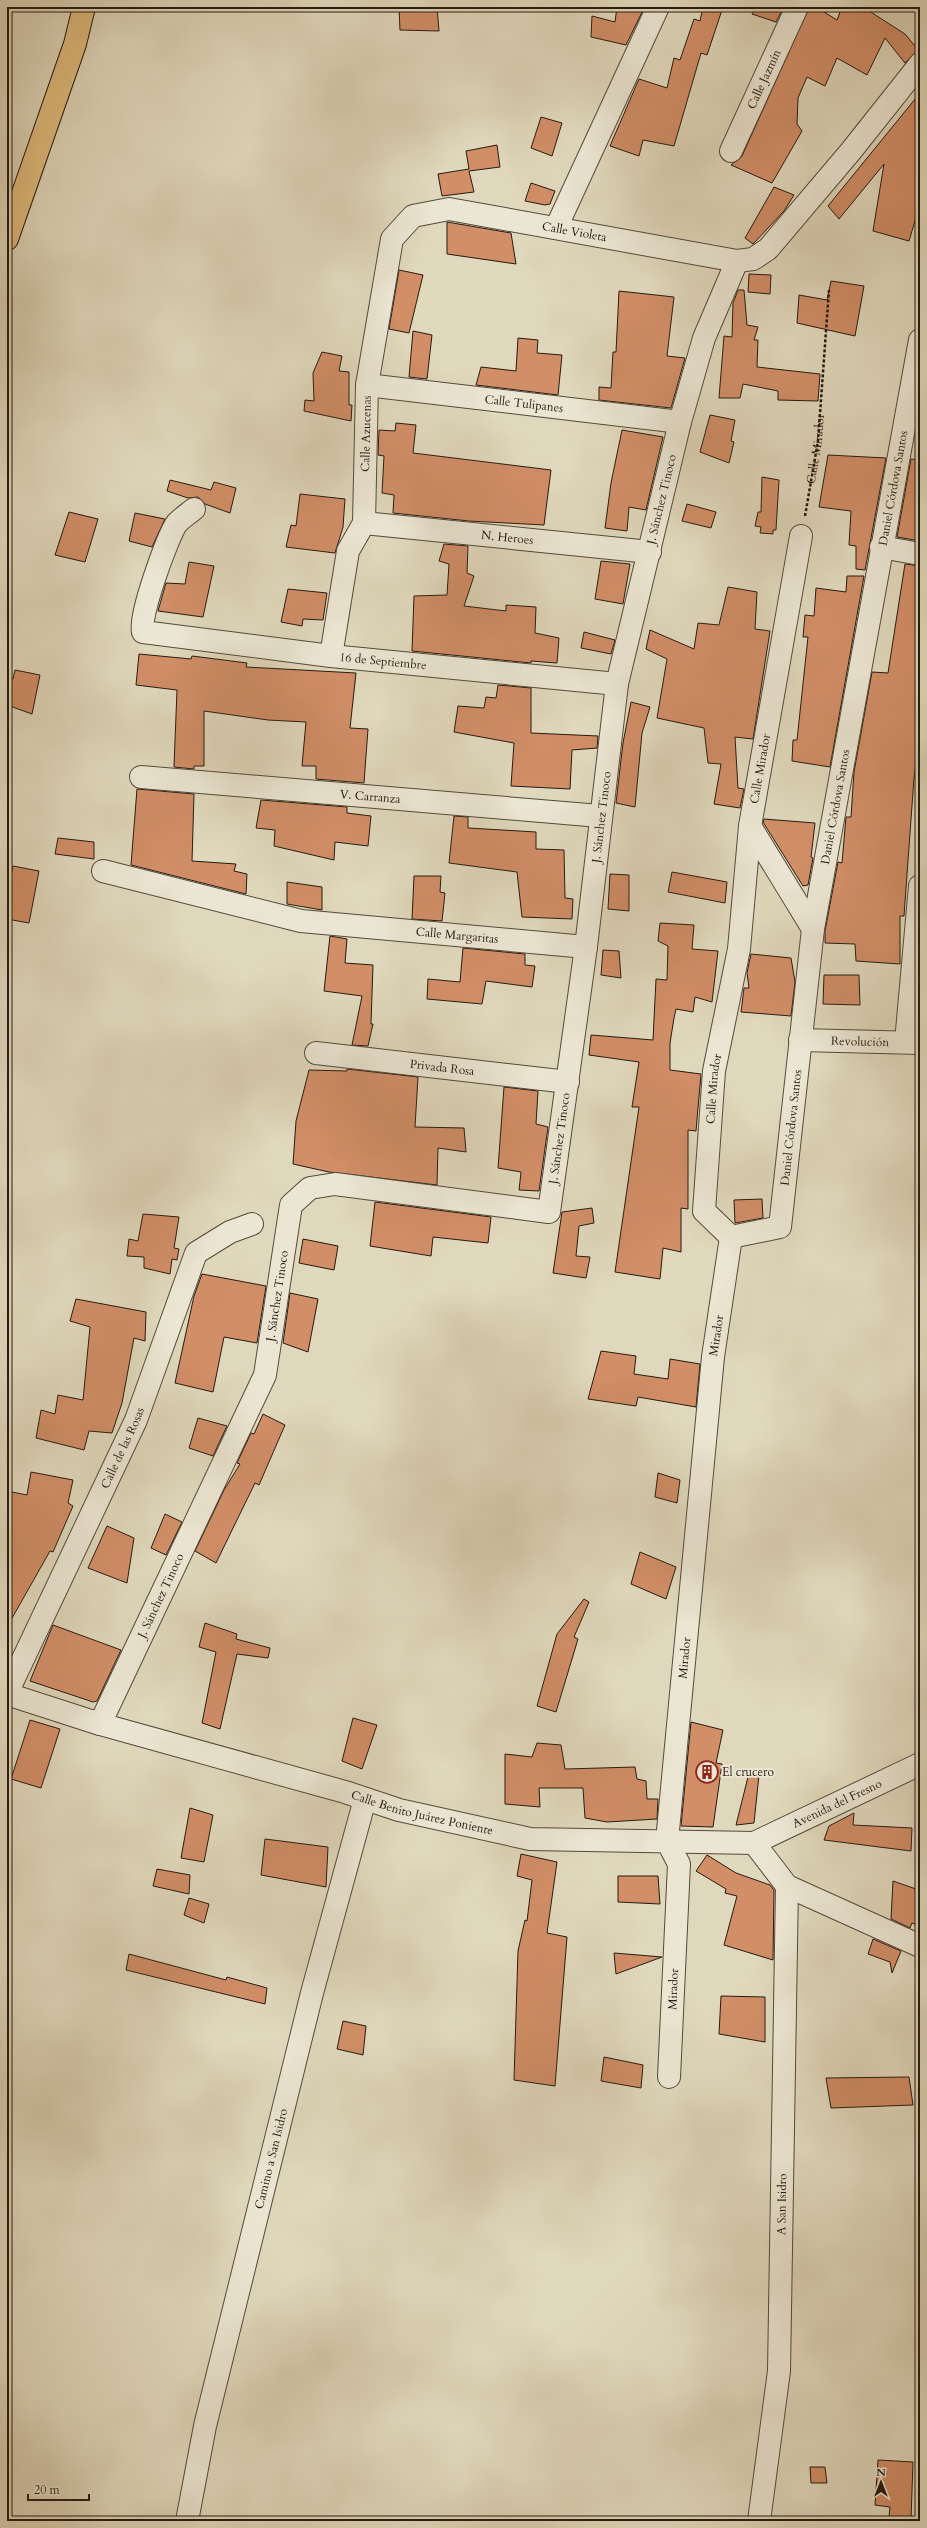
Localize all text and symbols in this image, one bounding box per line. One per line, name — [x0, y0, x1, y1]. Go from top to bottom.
street label: Calle Jazmín — [743, 47, 785, 112]
street label: Calle Violeta — [541, 218, 609, 245]
street label: Calle Tulipanes — [484, 391, 564, 416]
street label: Calle Azucenas — [357, 395, 375, 472]
street label: Calle Mirador — [803, 413, 828, 485]
street label: Daniel Córdova Santos — [875, 429, 911, 547]
street label: J. Sánchez Tinoco — [642, 452, 680, 548]
street label: N. Heroes — [480, 527, 534, 548]
street label: 16 de Septiembre — [339, 649, 427, 673]
street label: Calle Mirador — [746, 732, 774, 805]
street label: Daniel Córdova Santos — [817, 748, 853, 866]
street label: J. Sánchez Tinoco — [588, 770, 615, 866]
street label: V. Carranza — [339, 786, 402, 807]
street label: Calle Margaritas — [415, 924, 499, 947]
street label: Revolución — [831, 1033, 889, 1050]
street label: Calle Mirador — [702, 1052, 725, 1125]
street label: Privada Rosa — [409, 1056, 476, 1079]
street label: Daniel Córdova Santos — [777, 1069, 805, 1186]
street label: J. Sánchez Tinoco — [545, 1091, 574, 1187]
street label: J. Sánchez Tinoco — [262, 1249, 292, 1345]
street label: Mirador — [705, 1313, 727, 1357]
street label: Calle de las Rosas — [97, 1405, 148, 1491]
street label: J. Sánchez Tinoco — [133, 1550, 188, 1642]
street label: Mirador — [674, 1636, 694, 1679]
building icon: El crucero — [694, 1759, 720, 1785]
place label: El crucero — [722, 1764, 774, 1780]
street label: Avenida del Fresno — [790, 1775, 885, 1832]
street label: Calle Benito Juárez Poniente — [349, 1787, 495, 1839]
street label: Mirador — [664, 1967, 682, 2010]
street label: Camino a San Isidro — [251, 2106, 291, 2211]
street label: A San Isidro — [773, 2173, 790, 2235]
north arrow — [861, 2462, 901, 2502]
text: N — [876, 2465, 886, 2480]
scale bar — [28, 2476, 89, 2502]
text: 20 m — [34, 2482, 61, 2498]

